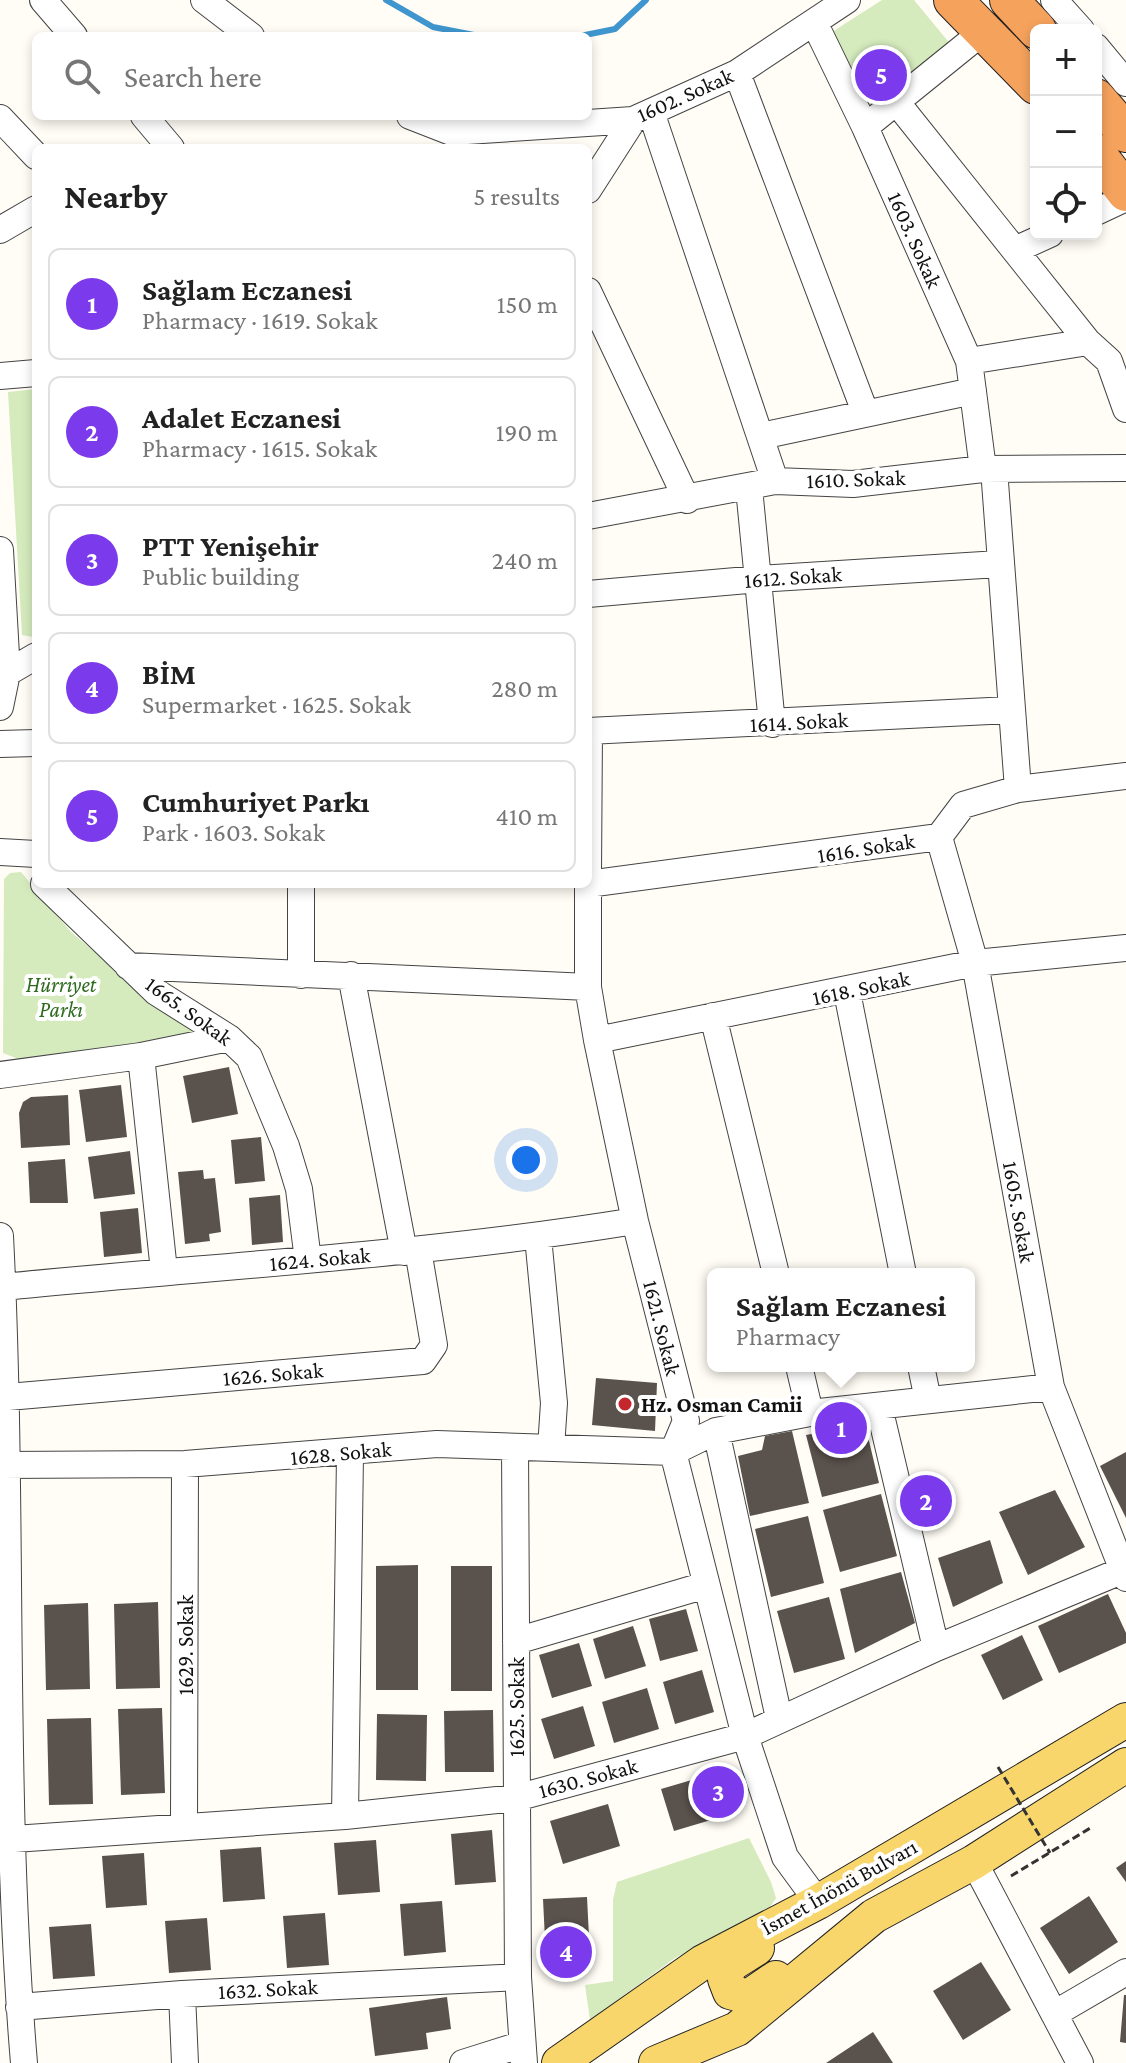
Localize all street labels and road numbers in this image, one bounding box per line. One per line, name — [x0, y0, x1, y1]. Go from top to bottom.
street label: 1602. Sokak — [633, 63, 737, 127]
street label: 1603. Sokak — [883, 188, 947, 292]
street label: 1610. Sokak — [806, 465, 906, 493]
street label: 1612. Sokak — [743, 561, 843, 593]
street label: 1614. Sokak — [749, 707, 849, 737]
street label: 1616. Sokak — [816, 828, 917, 868]
street label: 1618. Sokak — [810, 965, 912, 1011]
street label: 1665. Sokak — [141, 971, 238, 1051]
street label: 1605. Sokak — [998, 1159, 1040, 1265]
street label: 1624. Sokak — [268, 1242, 372, 1276]
street label: 1621. Sokak — [638, 1278, 686, 1379]
street label: 1626. Sokak — [222, 1357, 325, 1391]
street label: 1628. Sokak — [289, 1436, 393, 1470]
street label: 1629. Sokak — [173, 1594, 198, 1695]
street label: 1625. Sokak — [504, 1656, 529, 1757]
street label: 1630. Sokak — [536, 1753, 641, 1803]
street label: İsmet İnönü Bulvarı — [757, 1834, 921, 1940]
street label: 1632. Sokak — [217, 1974, 319, 2004]

